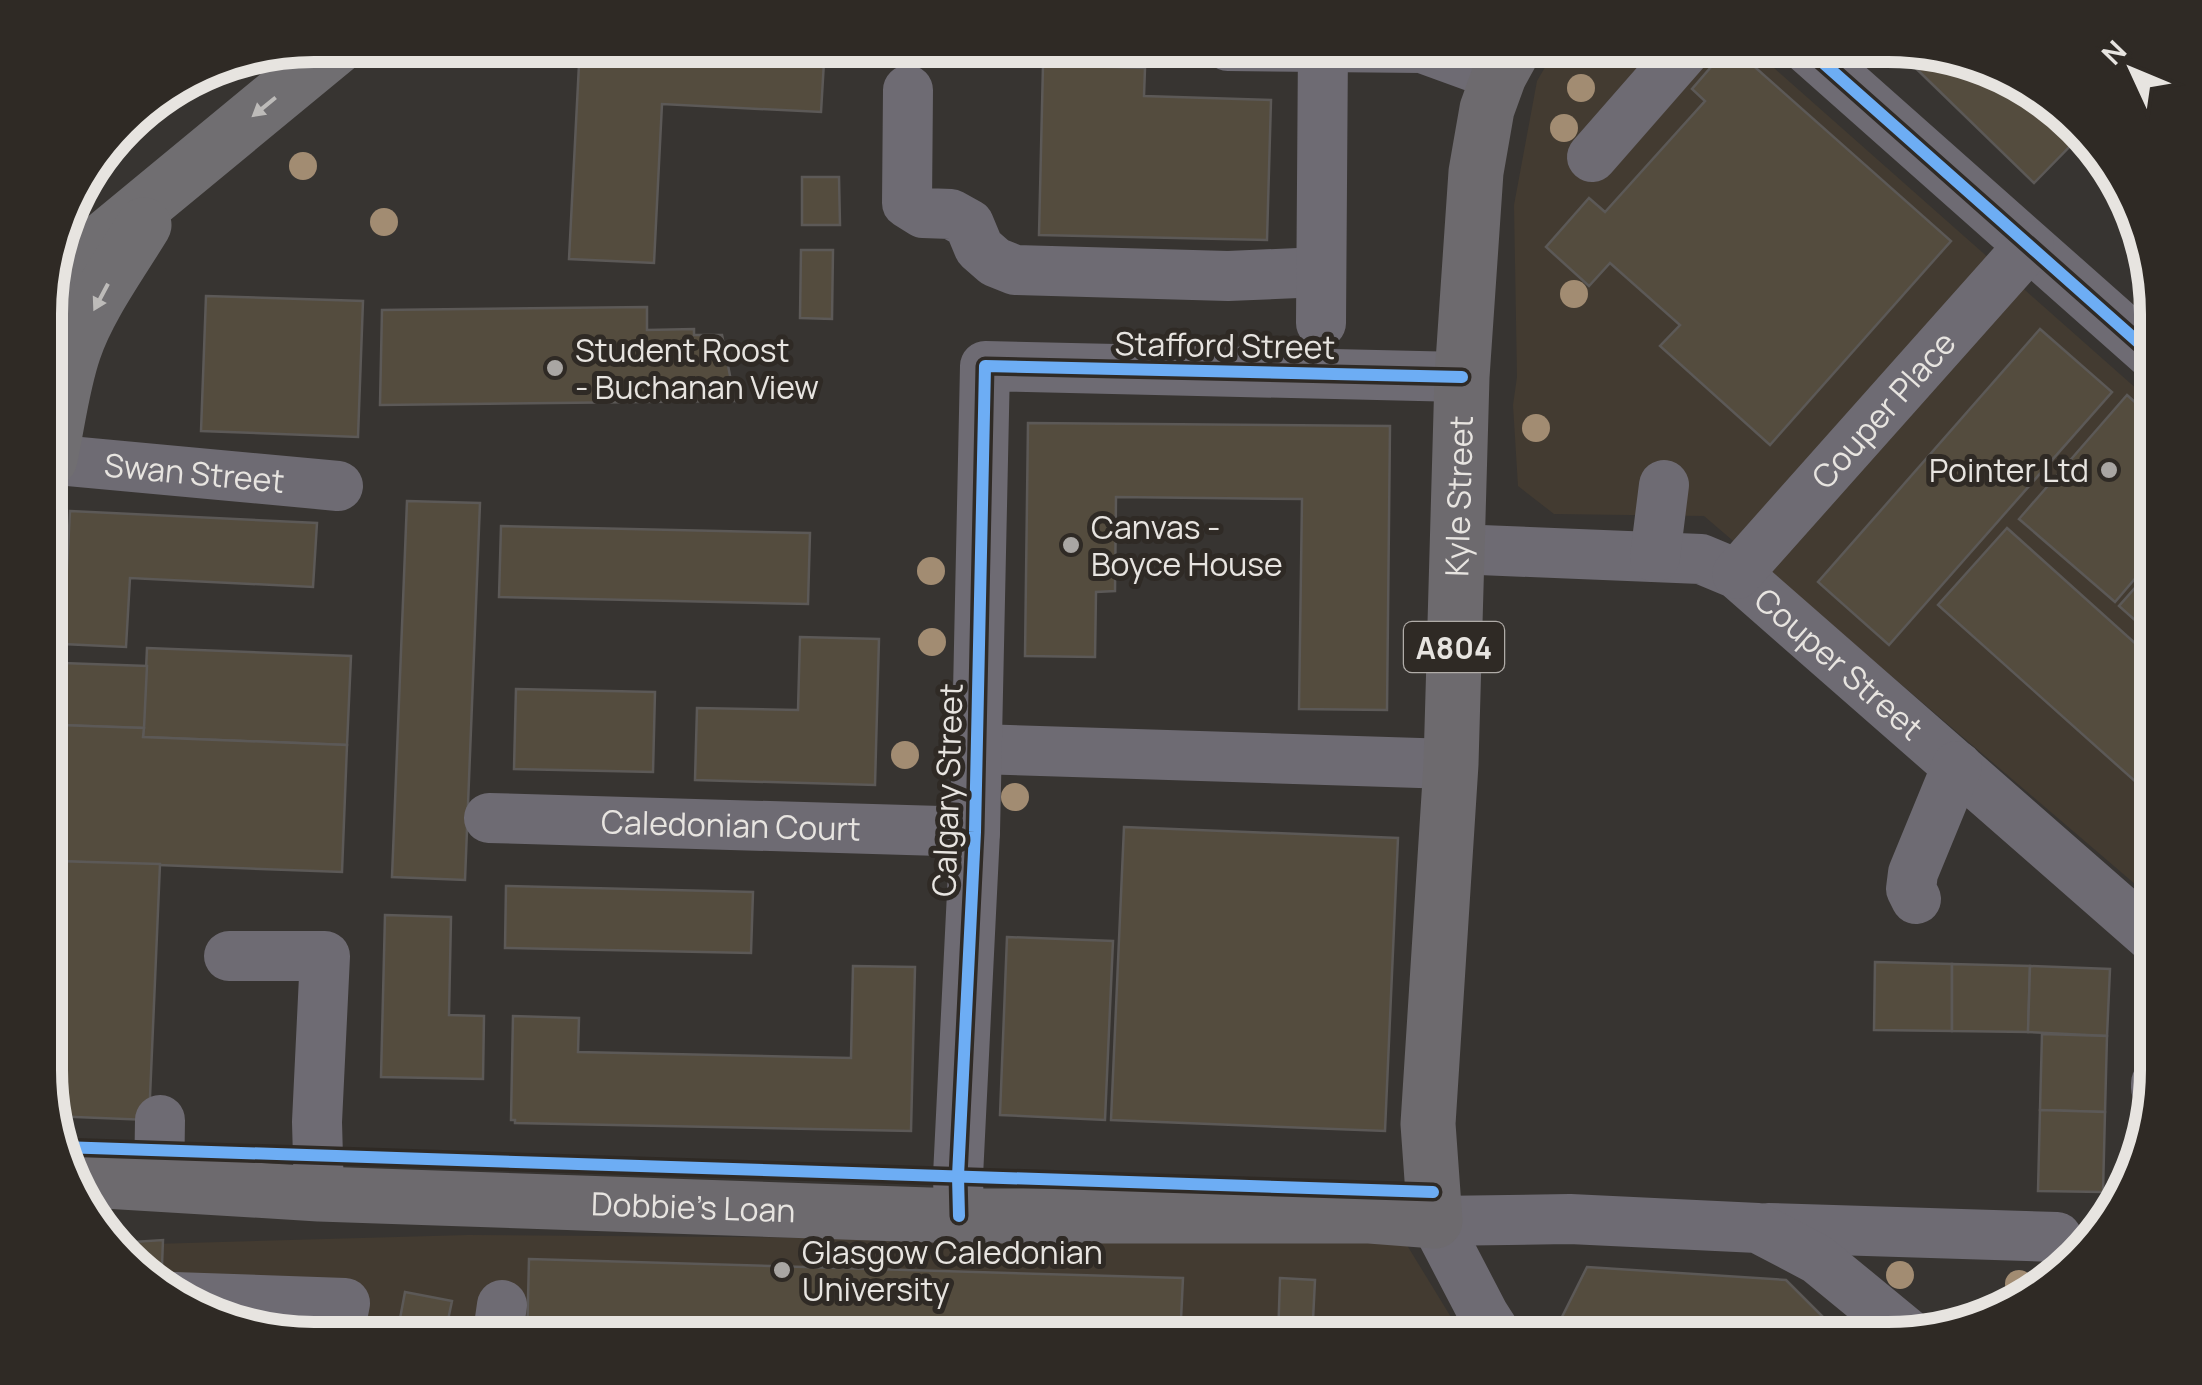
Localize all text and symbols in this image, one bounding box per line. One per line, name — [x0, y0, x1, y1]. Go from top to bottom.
north arrow — [2082, 20, 2182, 120]
text: N — [2093, 32, 2134, 72]
one-way arrow — [251, 96, 276, 117]
one-way arrow — [92, 283, 109, 312]
street label: Stafford Street — [1114, 321, 1336, 369]
street label: Couper Place — [1801, 321, 1965, 498]
place label: Student Roost - Buchanan View — [575, 328, 819, 409]
marker: Student Roost - Buchanan View — [544, 357, 566, 379]
street label: Kyle Street — [1434, 415, 1483, 577]
street label: Swan Street — [102, 442, 286, 503]
place label: Pointer Ltd — [1929, 448, 2089, 492]
marker: Pointer Ltd — [2098, 459, 2120, 481]
place label: Canvas - Boyce House — [1091, 505, 1283, 586]
marker: Canvas - Boyce House — [1060, 534, 1082, 556]
street label: Couper Street — [1745, 578, 1933, 749]
road number: A804 — [1404, 622, 1504, 672]
street label: Calgary Street — [921, 683, 973, 897]
street label: Caledonian Court — [600, 799, 861, 851]
street label: Dobbie's Loan — [590, 1181, 796, 1232]
place label: Glasgow Caledonian University — [802, 1230, 1103, 1311]
marker: Glasgow Caledonian University — [771, 1259, 793, 1281]

